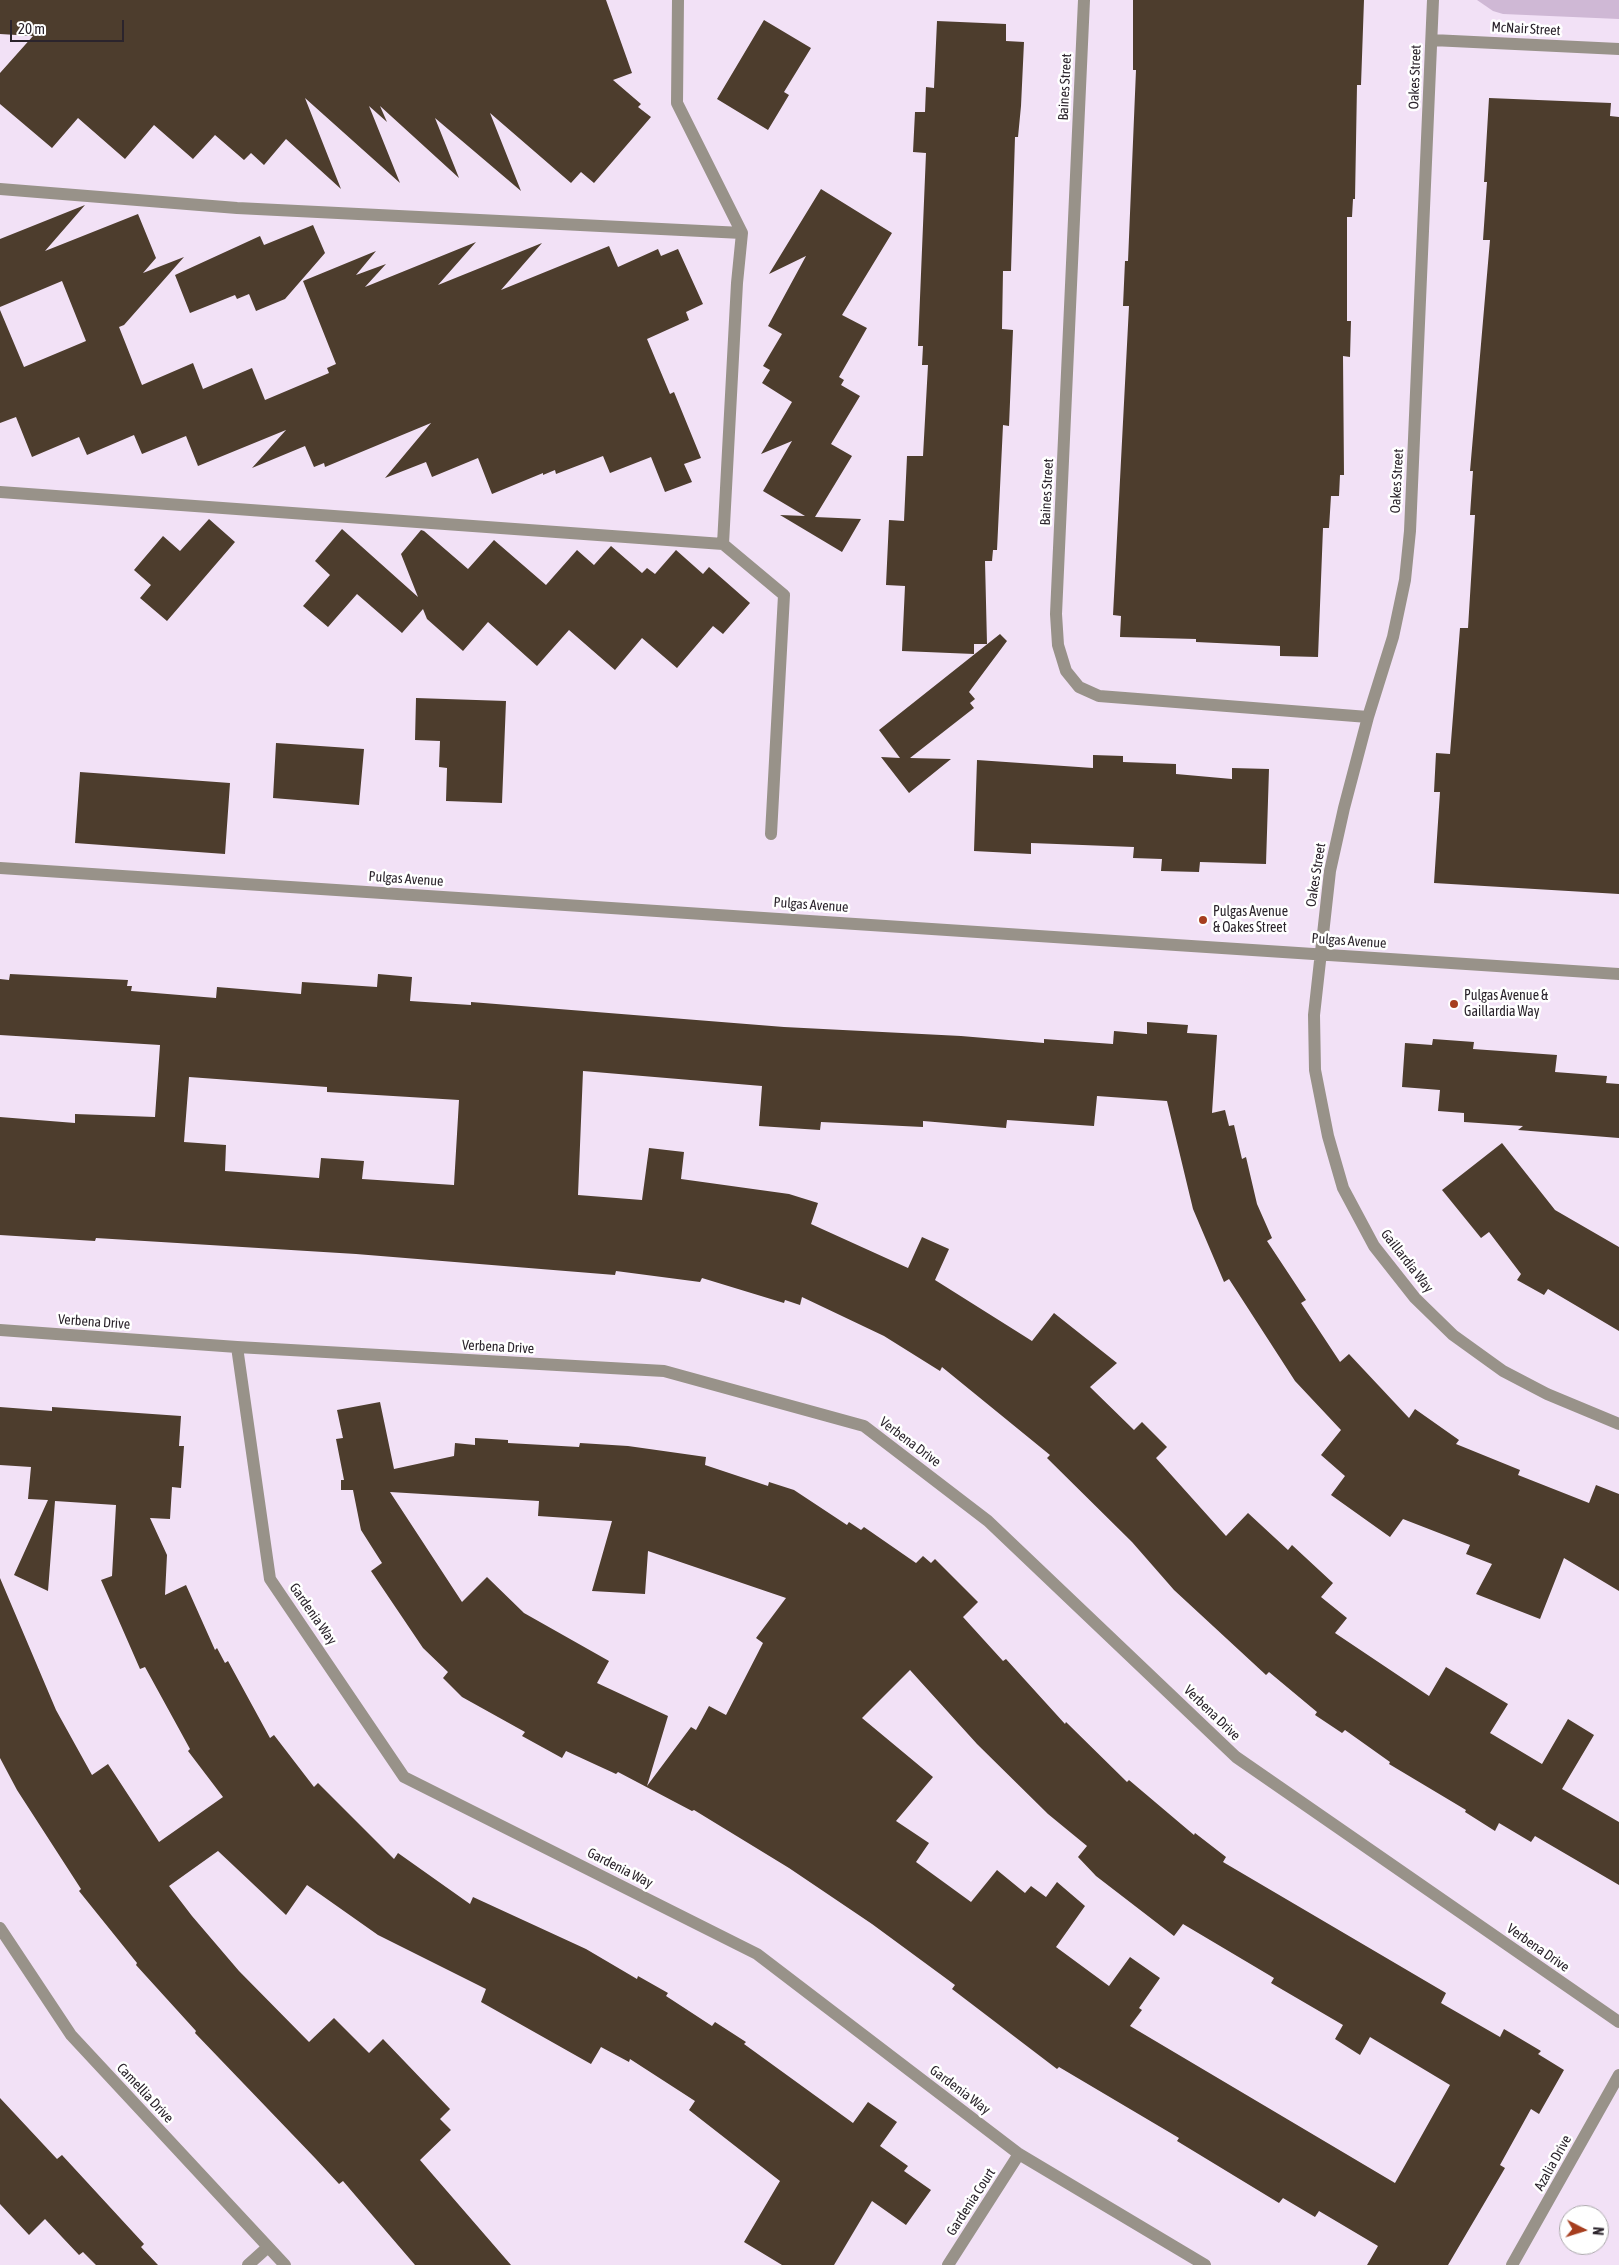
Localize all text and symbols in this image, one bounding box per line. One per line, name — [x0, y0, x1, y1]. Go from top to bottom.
scale bar — [12, 10, 126, 42]
street label: McNair Street — [1491, 19, 1561, 39]
text: 20 m — [18, 20, 45, 37]
street label: Oakes Street — [1405, 44, 1425, 110]
street label: Baines Street — [1055, 53, 1075, 121]
street label: Oakes Street — [1387, 448, 1407, 514]
street label: Baines Street — [1037, 458, 1057, 526]
street label: Oakes Street — [1303, 842, 1329, 908]
street label: Pulgas Avenue — [368, 868, 444, 890]
street label: Pulgas Avenue — [773, 894, 849, 916]
place label: Pulgas Avenue & Oakes Street — [1213, 904, 1288, 936]
marker: Pulgas Avenue & Oakes Street — [1197, 914, 1209, 926]
street label: Pulgas Avenue — [1311, 930, 1387, 952]
place label: Pulgas Avenue & Gaillardia Way — [1464, 988, 1548, 1020]
marker: Pulgas Avenue & Gaillardia Way — [1448, 998, 1460, 1010]
street label: Gaillardia Way — [1377, 1226, 1437, 1296]
street label: Verbena Drive — [57, 1311, 131, 1333]
street label: Verbena Drive — [461, 1337, 535, 1357]
street label: Verbena Drive — [876, 1414, 944, 1470]
street label: Gardenia Way — [286, 1580, 340, 1648]
street label: Verbena Drive — [1180, 1682, 1244, 1744]
street label: Gardenia Way — [584, 1844, 656, 1892]
street label: Verbena Drive — [1504, 1920, 1572, 1976]
street label: Camellia Drive — [113, 2060, 177, 2126]
street label: Gardenia Way — [926, 2062, 994, 2118]
street label: Azalia Drive — [1531, 2132, 1575, 2194]
street label: Gardenia Court — [943, 2165, 999, 2239]
north arrow — [1559, 2205, 1609, 2255]
text: N — [1590, 2226, 1606, 2236]

